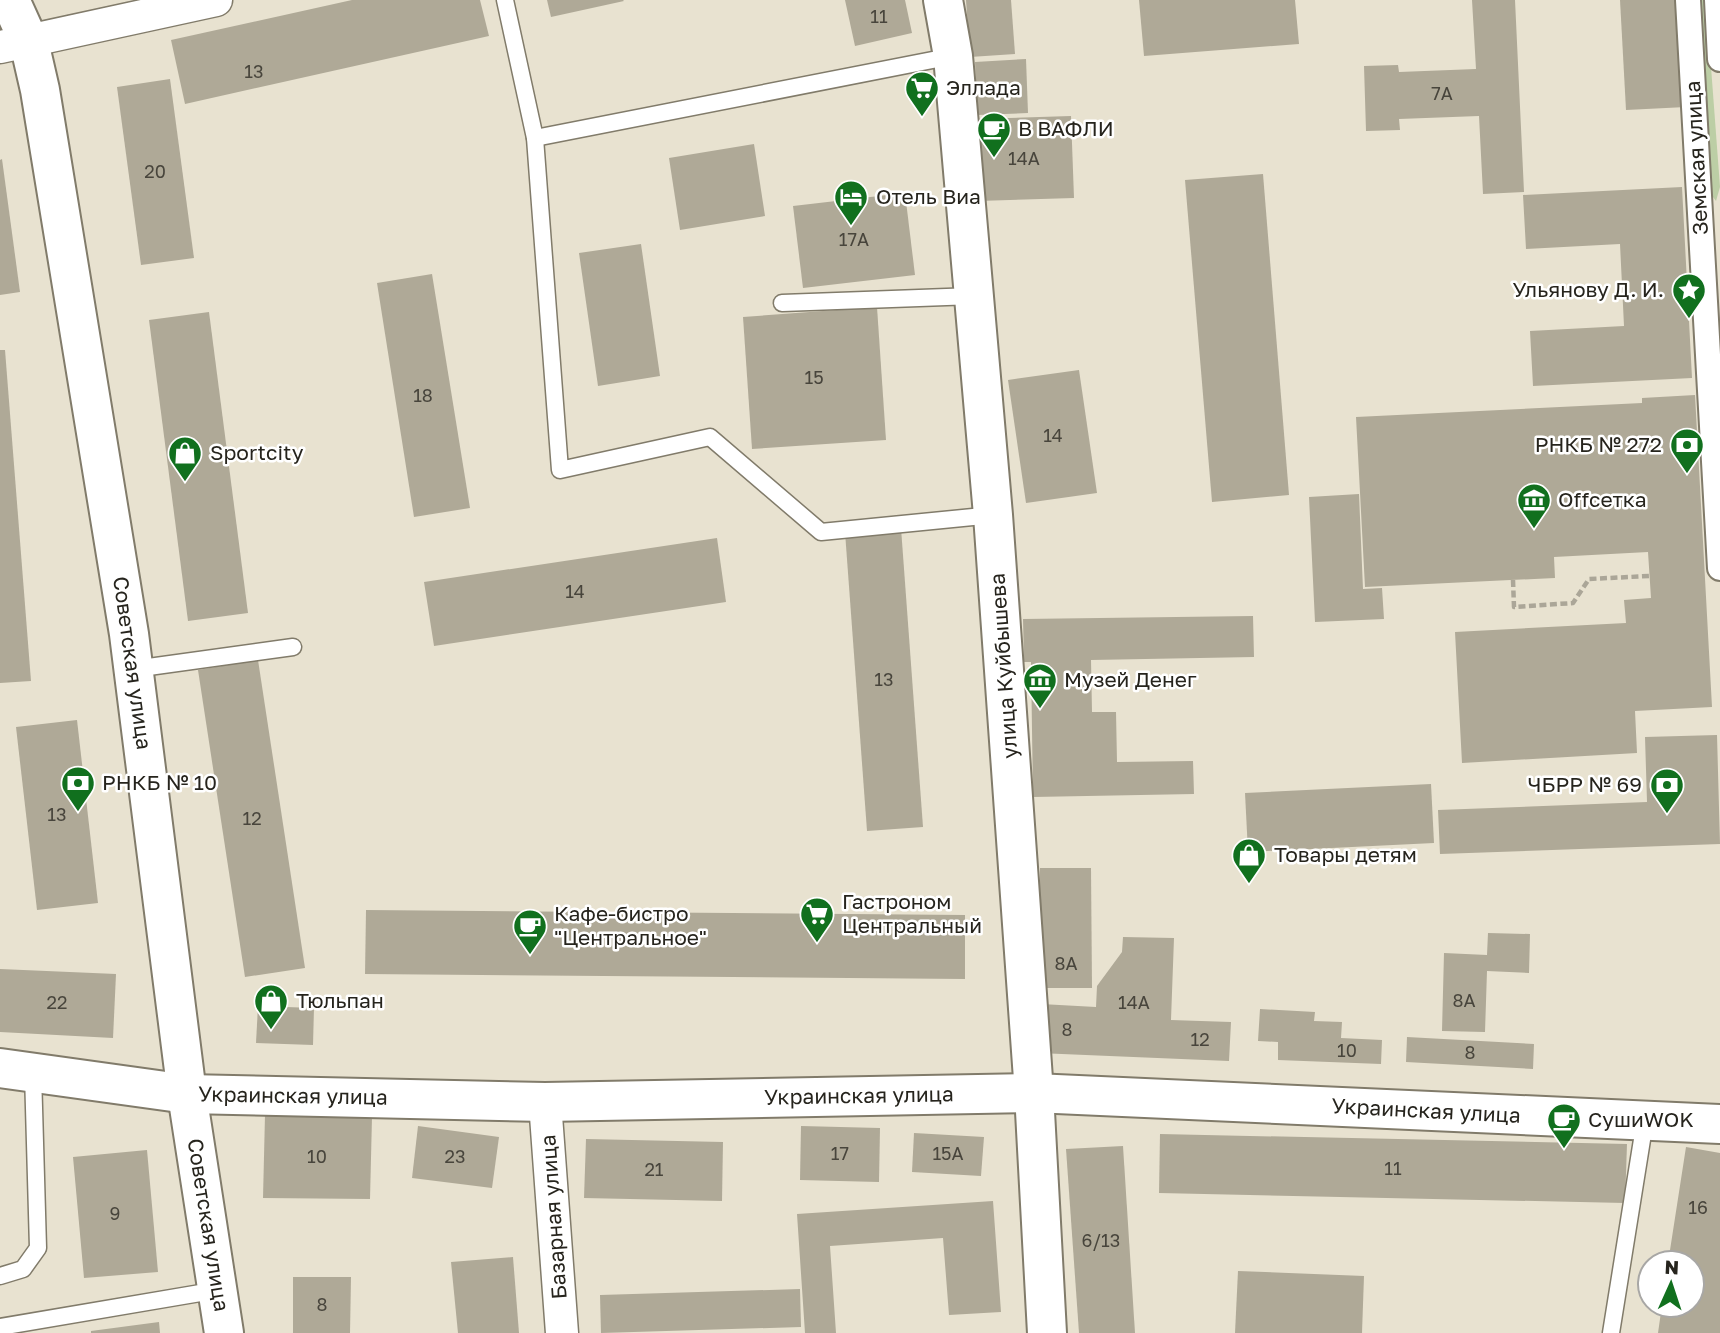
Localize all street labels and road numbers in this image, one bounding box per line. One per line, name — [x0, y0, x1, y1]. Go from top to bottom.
street label: Земская улица — [1679, 80, 1713, 236]
street label: улица Куйбышева — [984, 572, 1022, 760]
street label: Советская улица — [108, 575, 158, 751]
street label: Украинская улица — [198, 1080, 388, 1110]
street label: Украинская улица — [764, 1080, 954, 1110]
street label: Украинская улица — [1331, 1092, 1521, 1128]
street label: Базарная улица — [534, 1134, 572, 1300]
street label: Советская улица — [182, 1137, 235, 1313]

